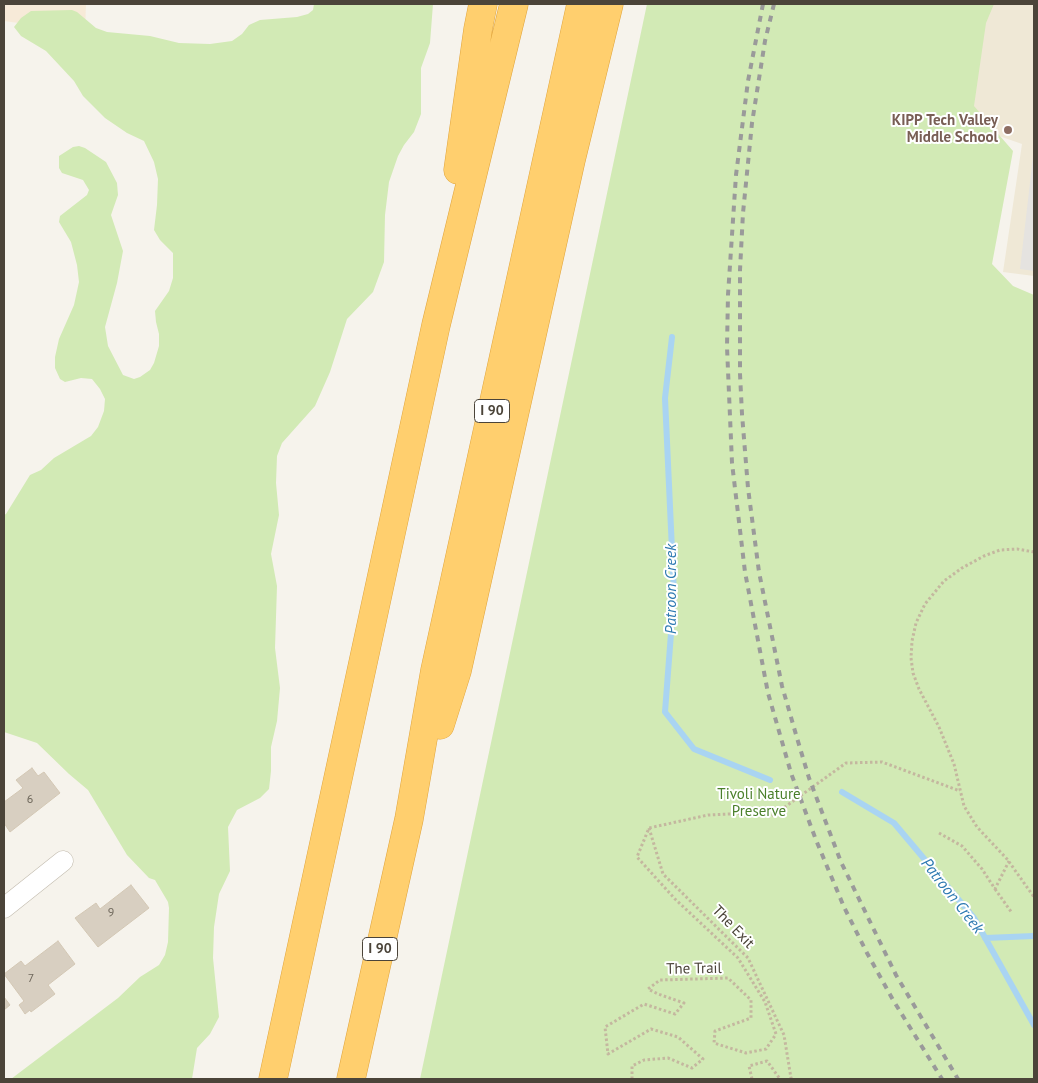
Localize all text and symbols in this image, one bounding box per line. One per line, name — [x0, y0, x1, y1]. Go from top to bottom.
place label: KIPP Tech Valley Middle School — [892, 112, 998, 147]
marker: KIPP Tech Valley Middle School — [1002, 124, 1014, 136]
road number: I 90 — [474, 400, 510, 422]
water label: Patroon Creek — [661, 544, 681, 634]
park label: Tivoli Nature Preserve — [717, 786, 801, 821]
house number: 6 — [27, 793, 33, 807]
water label: Patroon Creek — [917, 854, 987, 938]
street label: The Exit — [708, 902, 758, 952]
house number: 9 — [108, 906, 114, 920]
road number: I 90 — [362, 938, 398, 961]
street label: The Trail — [666, 960, 722, 978]
house number: 7 — [28, 972, 34, 986]

